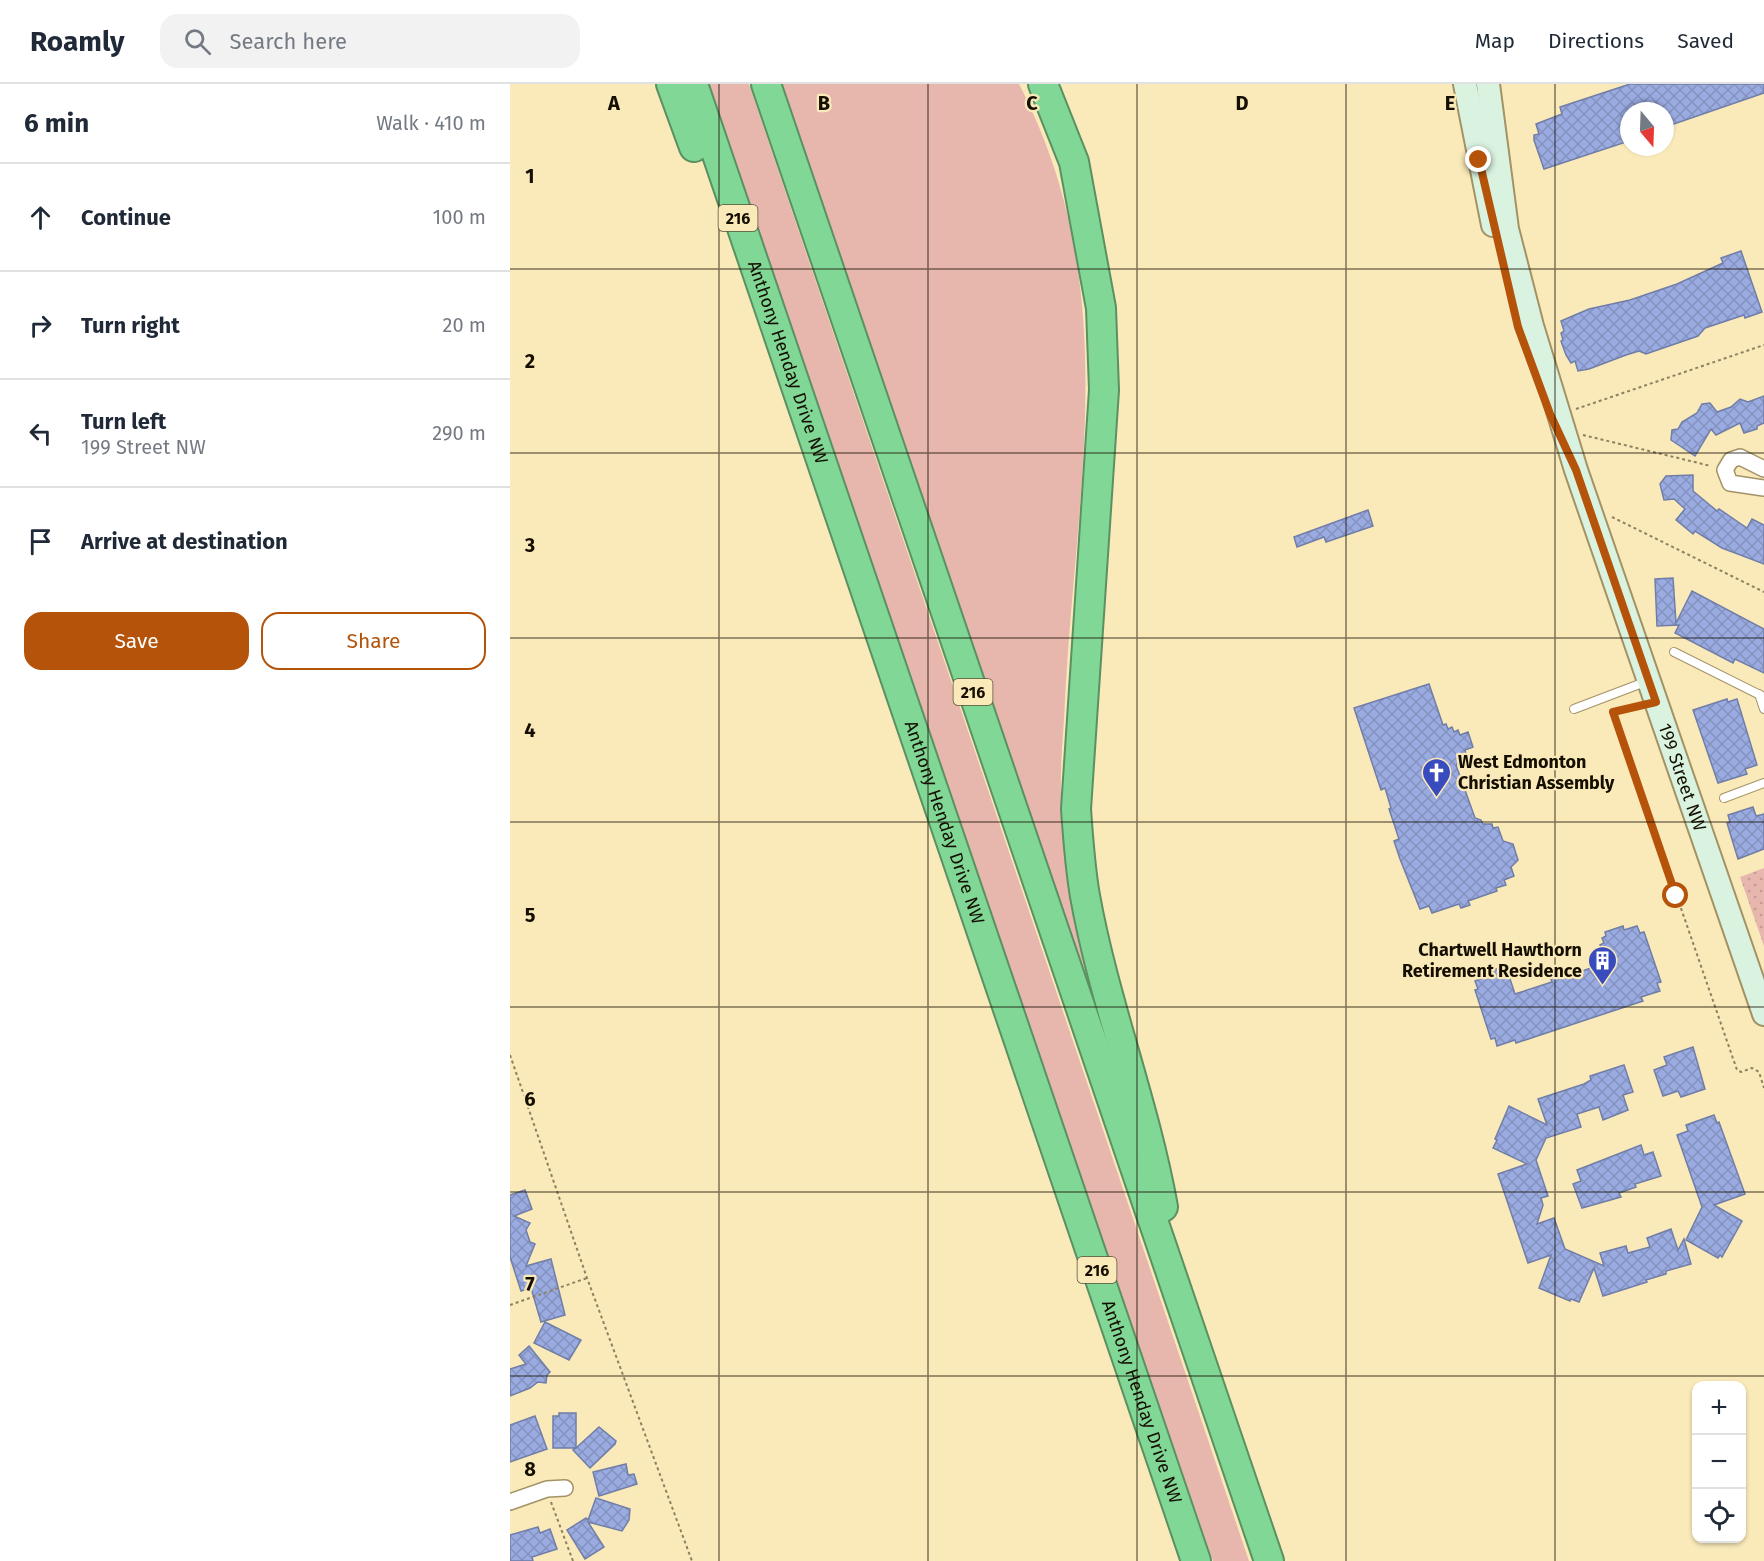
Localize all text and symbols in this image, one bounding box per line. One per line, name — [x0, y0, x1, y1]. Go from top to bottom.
search box — [160, 14, 580, 68]
text: Roamly — [30, 25, 124, 58]
icon: search — [181, 25, 214, 58]
text: Search here — [229, 28, 347, 55]
text: Map — [1475, 28, 1515, 54]
text: Directions — [1548, 28, 1644, 54]
text: Saved — [1677, 28, 1734, 54]
text: A — [607, 91, 621, 115]
text: B — [818, 91, 830, 115]
text: C — [1026, 91, 1038, 115]
text: D — [1235, 91, 1249, 115]
text: E — [1445, 91, 1455, 115]
north arrow — [1620, 102, 1674, 156]
text: 6 min — [24, 108, 89, 139]
text: Walk · 410 m — [376, 111, 486, 135]
route end — [1465, 146, 1491, 172]
text: 1 — [525, 164, 535, 188]
icon: ahead — [24, 201, 57, 234]
text: Continue — [81, 204, 171, 231]
text: 100 m — [433, 205, 486, 229]
road number: 216 — [718, 205, 758, 231]
street label: Anthony Henday Drive NW — [743, 258, 833, 467]
icon: right — [24, 309, 57, 342]
text: Turn right — [81, 312, 180, 339]
text: 20 m — [443, 313, 486, 337]
text: 2 — [525, 349, 535, 373]
text: Turn left — [81, 408, 166, 435]
icon: left — [24, 417, 57, 450]
text: 290 m — [432, 421, 486, 445]
text: 199 Street NW — [81, 435, 206, 459]
icon: arrive — [24, 525, 57, 558]
text: Arrive at destination — [81, 528, 288, 555]
text: 3 — [524, 533, 535, 557]
button: Save — [24, 612, 249, 670]
button: Share — [261, 612, 486, 670]
road number: 216 — [954, 679, 992, 705]
text: 4 — [524, 718, 536, 742]
street label: Anthony Henday Drive NW — [900, 718, 989, 927]
street label: 199 Street NW — [1653, 721, 1711, 834]
place label: West Edmonton Christian Assembly — [1458, 751, 1615, 794]
church icon: West Edmonton Christian Assembly — [1421, 756, 1453, 798]
route start — [1662, 882, 1688, 908]
text: 5 — [525, 903, 536, 927]
place label: Chartwell Hawthorn Retirement Residence — [1402, 939, 1582, 982]
building icon: Chartwell Hawthorn Retirement Residence — [1587, 944, 1619, 986]
text: 6 — [524, 1087, 536, 1111]
road number: 216 — [1078, 1257, 1116, 1283]
text: 7 — [525, 1272, 535, 1296]
street label: Anthony Henday Drive NW — [1097, 1297, 1187, 1506]
map controls — [1692, 1381, 1746, 1543]
button: + — [1692, 1381, 1746, 1435]
button: − — [1692, 1435, 1746, 1489]
text: 8 — [524, 1457, 536, 1481]
button: locate — [1692, 1489, 1746, 1543]

